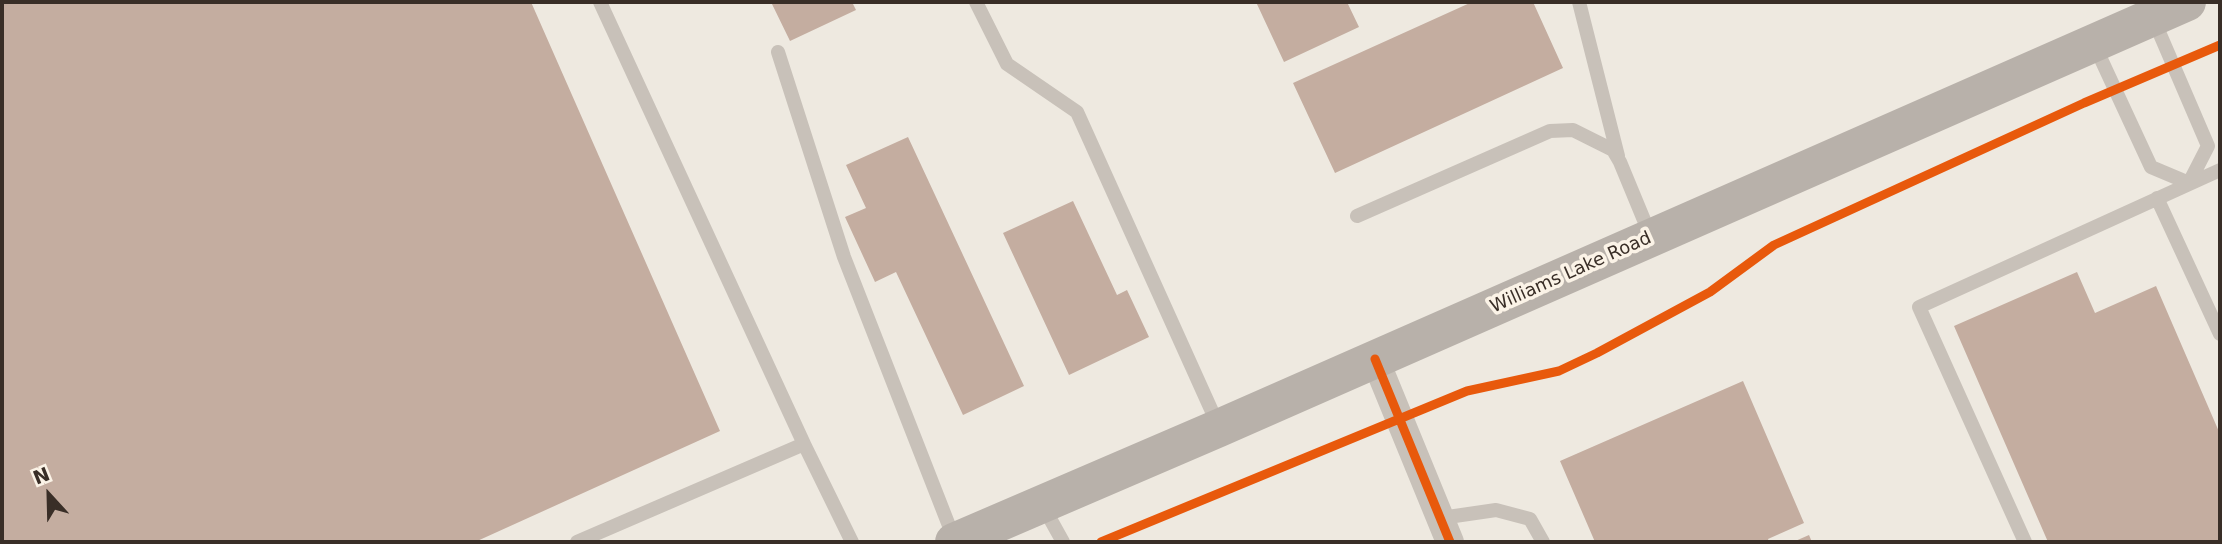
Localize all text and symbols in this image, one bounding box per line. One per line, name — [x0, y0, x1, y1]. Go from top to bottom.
street label: Williams Lake Road — [1487, 228, 1655, 318]
north arrow — [14, 460, 84, 530]
text: N — [30, 462, 53, 489]

